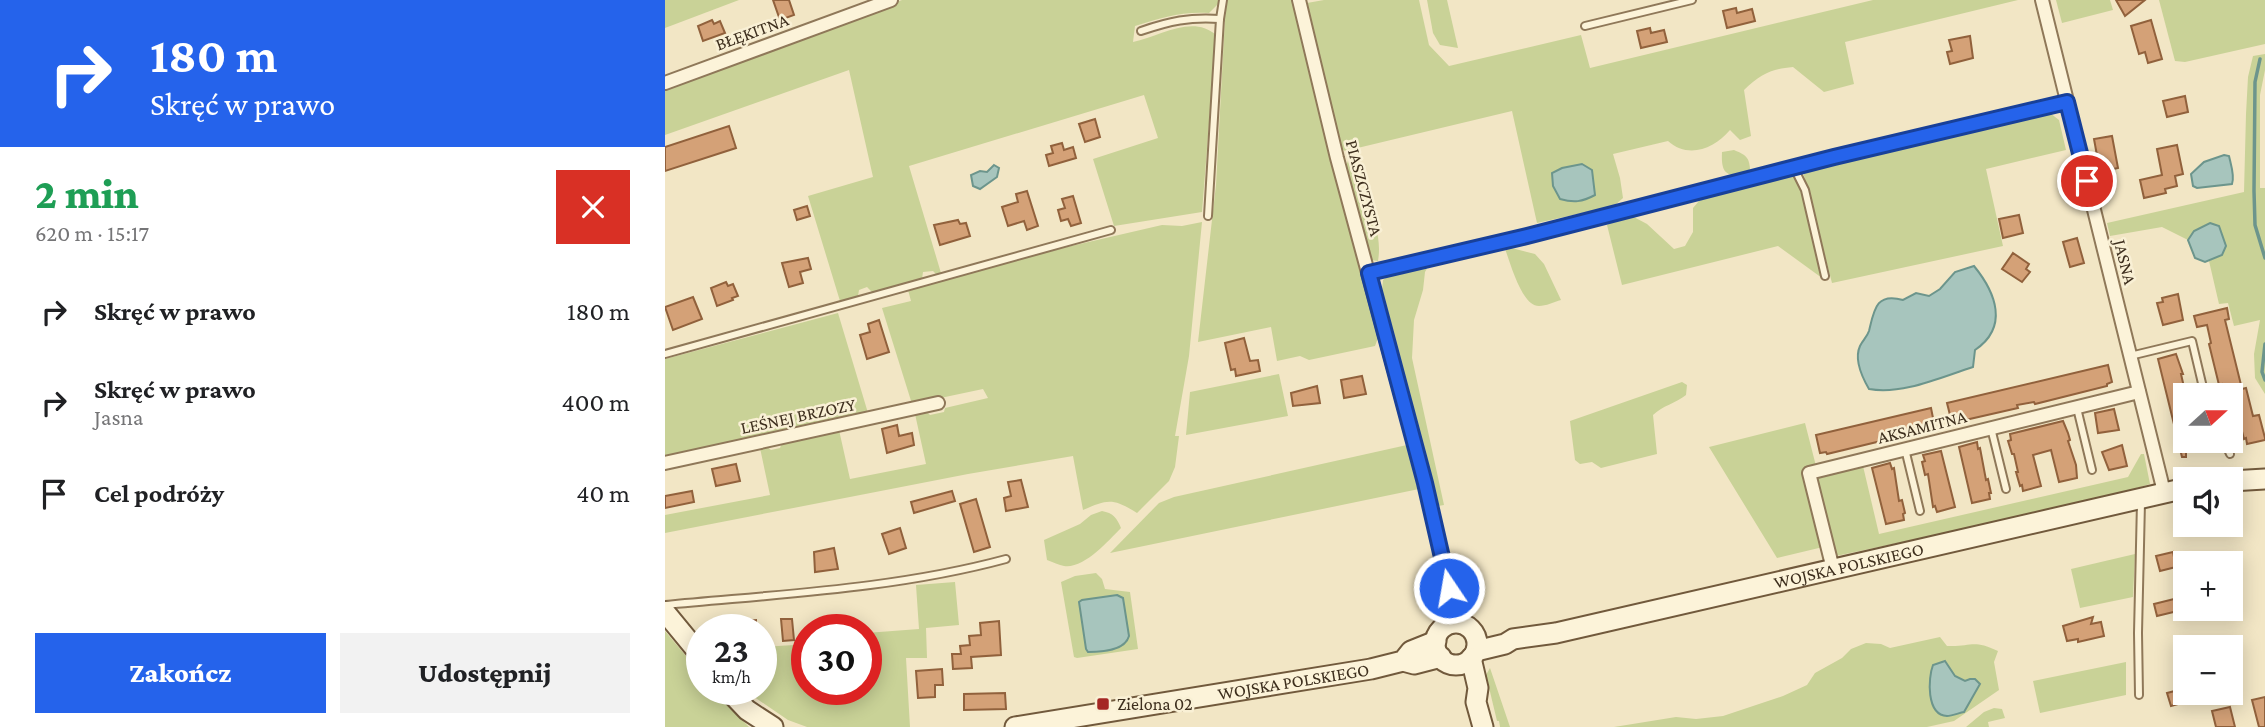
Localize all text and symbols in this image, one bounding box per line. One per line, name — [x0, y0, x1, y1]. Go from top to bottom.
street label: BŁĘKITNA — [713, 9, 792, 54]
icon: right — [35, 28, 126, 119]
text: 180 m — [150, 28, 278, 83]
text: Skręć w prawo — [150, 86, 335, 122]
street label: PIASZCZYSTA — [1342, 138, 1387, 239]
pin — [2057, 151, 2117, 211]
icon: arrive — [2068, 162, 2106, 200]
text: 2 min — [35, 170, 139, 217]
button: close — [556, 170, 630, 244]
text: 620 m · 15:17 — [35, 220, 149, 246]
street label: JASNA — [2109, 235, 2140, 287]
icon: right — [35, 293, 73, 331]
text: Skręć w prawo — [94, 297, 256, 326]
text: 180 m — [567, 297, 630, 326]
text: Skręć w prawo — [94, 375, 256, 404]
north arrow — [2173, 383, 2243, 453]
map controls — [2173, 383, 2243, 705]
icon: right — [35, 384, 73, 422]
text: 400 m — [562, 388, 630, 417]
street label: LEŚNEJ BRZOZY — [739, 394, 858, 438]
text: Jasna — [94, 404, 143, 430]
street label: AKSAMITNA — [1875, 406, 1969, 448]
button: sound — [2173, 467, 2243, 537]
icon: arrive — [35, 475, 73, 513]
text: Cel podróży — [94, 479, 224, 508]
text: 40 m — [576, 479, 630, 508]
street label: WOJSKA POLSKIEGO — [1772, 539, 1926, 593]
position arrow — [1412, 551, 1486, 625]
button: + — [2173, 551, 2243, 621]
speed limit sign: 30 — [791, 614, 882, 705]
text: 23 — [714, 631, 749, 670]
button: Zakończ — [35, 633, 326, 713]
button: Udostępnij — [340, 633, 630, 713]
button: − — [2173, 635, 2243, 705]
street label: WOJSKA POLSKIEGO — [1216, 659, 1371, 704]
text: km/h — [712, 667, 751, 687]
place label: Zielona 02 — [1117, 694, 1193, 714]
marker: Zielona 02 — [1095, 696, 1111, 712]

